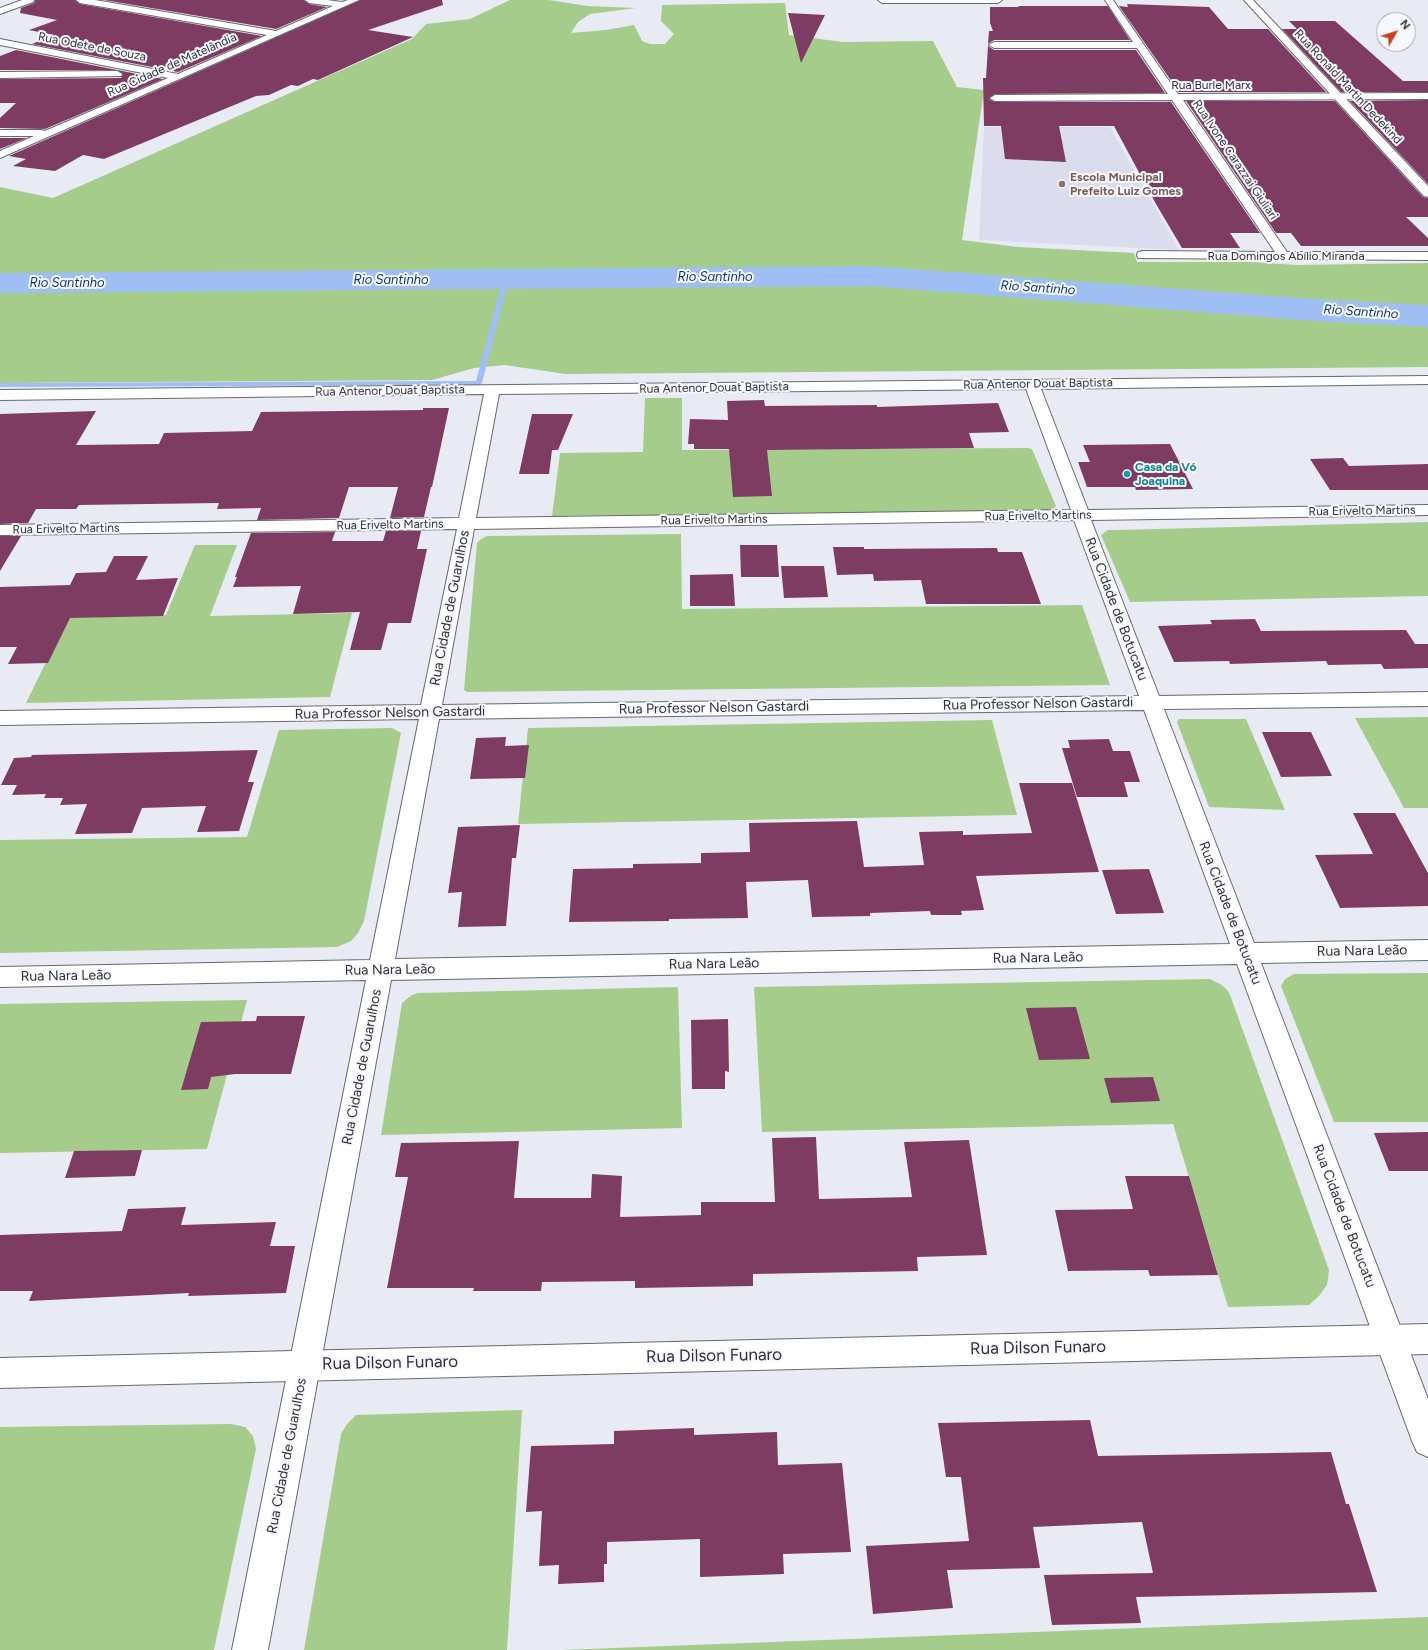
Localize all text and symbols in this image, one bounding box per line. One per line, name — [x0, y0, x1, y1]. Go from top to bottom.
north arrow — [1376, 12, 1416, 52]
text: N — [1397, 17, 1413, 32]
street label: Rua Ronald Martin Dedekind — [1291, 27, 1405, 147]
street label: Rua Odete de Souza — [37, 29, 147, 65]
street label: Rua Cidade de Matelândia — [105, 30, 239, 100]
street label: Rua Burle Marx — [1171, 78, 1251, 92]
street label: Rua Ivone Carazzai Giuliari — [1189, 97, 1281, 223]
place label: Escola Municipal Prefeito Luiz Gomes — [1070, 170, 1181, 198]
marker: Escola Municipal Prefeito Luiz Gomes — [1057, 179, 1067, 189]
street label: Rua Domingos Abílio Miranda — [1207, 249, 1365, 263]
water label: Rio Santinho — [678, 269, 752, 285]
water label: Rio Santinho — [354, 272, 428, 288]
water label: Rio Santinho — [30, 275, 104, 291]
water label: Rio Santinho — [1000, 278, 1076, 298]
water label: Rio Santinho — [1323, 302, 1399, 322]
street label: Rua Antenor Douat Baptista — [963, 375, 1113, 393]
street label: Rua Antenor Douat Baptista — [639, 379, 789, 397]
street label: Rua Antenor Douat Baptista — [315, 382, 465, 400]
place label: Casa da Vó Joaquina — [1135, 460, 1196, 488]
marker: Casa da Vó Joaquina — [1122, 469, 1132, 479]
street label: Rua Erivelto Martins — [1308, 503, 1416, 519]
street label: Rua Erivelto Martins — [984, 508, 1092, 524]
street label: Rua Erivelto Martins — [660, 512, 768, 528]
street label: Rua Erivelto Martins — [336, 517, 444, 533]
street label: Rua Erivelto Martins — [12, 521, 120, 537]
street label: Rua Cidade de Guarulhos — [427, 529, 473, 687]
street label: Rua Cidade de Botucatu — [1081, 535, 1151, 683]
street label: Rua Professor Nelson Gastardi — [943, 694, 1133, 714]
street label: Rua Professor Nelson Gastardi — [619, 698, 809, 718]
street label: Rua Professor Nelson Gastardi — [295, 703, 485, 723]
street label: Rua Cidade de Botucatu — [1195, 839, 1265, 987]
street label: Rua Nara Leão — [1317, 942, 1407, 960]
street label: Rua Nara Leão — [993, 949, 1083, 967]
street label: Rua Nara Leão — [669, 955, 759, 973]
street label: Rua Nara Leão — [345, 961, 435, 979]
street label: Rua Nara Leão — [21, 967, 111, 985]
street label: Rua Cidade de Guarulhos — [339, 988, 385, 1146]
street label: Rua Cidade de Botucatu — [1309, 1142, 1379, 1290]
street label: Rua Dilson Funaro — [970, 1337, 1106, 1359]
street label: Rua Dilson Funaro — [646, 1345, 782, 1367]
street label: Rua Dilson Funaro — [322, 1352, 458, 1374]
street label: Rua Cidade de Guarulhos — [264, 1377, 310, 1535]

